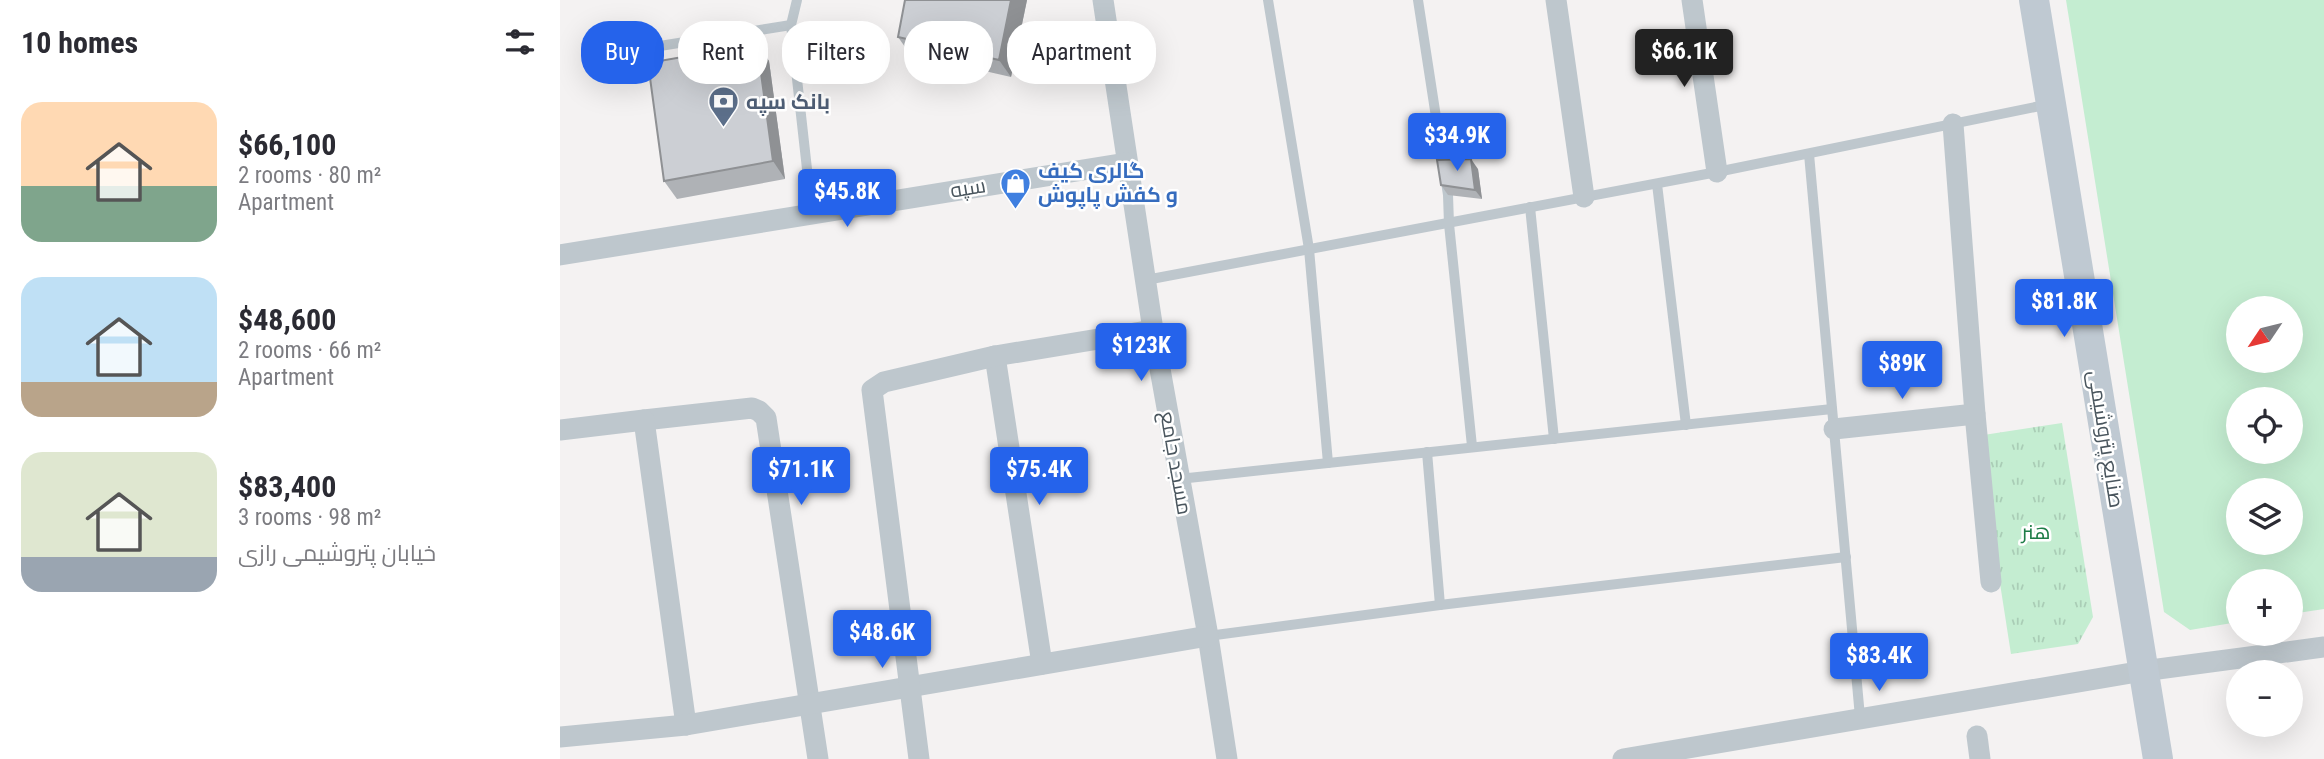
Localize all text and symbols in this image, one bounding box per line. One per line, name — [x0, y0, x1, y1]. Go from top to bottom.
chip: Buy — [581, 21, 664, 84]
chip: Rent — [678, 21, 768, 84]
chip: Filters — [782, 21, 890, 84]
chip: New — [904, 21, 993, 84]
chip: Apartment — [1007, 21, 1156, 84]
icon: filters — [501, 23, 539, 61]
text: 10 homes — [21, 25, 138, 60]
pin: $66.1K — [1627, 29, 1741, 89]
text: $66.1K — [1651, 38, 1717, 65]
bank icon: بانک سپه — [706, 85, 740, 129]
place label: بانک سپه — [746, 90, 830, 116]
pin: $34.9K — [1400, 114, 1514, 173]
text: $34.9K — [1424, 122, 1490, 149]
text: $66,100 — [238, 127, 336, 162]
icon: home — [77, 130, 161, 214]
place label: گالری کیف و کفش پاپوش — [1038, 159, 1178, 210]
text: 2 rooms · 80 m² — [238, 162, 381, 189]
shop icon: گالری کیف و کفش پاپوش — [998, 166, 1032, 210]
pin: $45.8K — [790, 170, 904, 229]
street label: سپه — [948, 173, 988, 204]
text: $45.8K — [814, 178, 880, 205]
text: Apartment — [238, 189, 334, 216]
pin: $81.8K — [2007, 280, 2121, 339]
text: $81.8K — [2031, 288, 2097, 315]
north arrow — [2226, 296, 2303, 373]
map controls — [2226, 296, 2303, 737]
text: $48,600 — [238, 302, 336, 337]
icon: home — [77, 305, 161, 389]
pin: $123K — [1092, 324, 1190, 383]
text: $123K — [1111, 332, 1171, 359]
text: 2 rooms · 66 m² — [238, 337, 381, 364]
pin: $89K — [1861, 342, 1943, 401]
text: $89K — [1878, 350, 1926, 377]
text: Apartment — [238, 364, 334, 391]
street label: صنایع پتروشیمی — [2081, 368, 2129, 510]
button: locate — [2226, 387, 2303, 464]
street label: مسجد جامع — [1153, 409, 1197, 517]
pin: $71.1K — [744, 448, 858, 507]
pin: $75.4K — [982, 448, 1096, 507]
text: $71.1K — [768, 456, 834, 483]
text: $75.4K — [1006, 456, 1072, 483]
text: $83,400 — [238, 469, 336, 504]
button: layers — [2226, 478, 2303, 555]
icon: home — [77, 480, 161, 564]
text: 3 rooms · 98 m² — [238, 504, 381, 531]
park label: هنر — [2020, 520, 2051, 544]
text: خیابان پتروشیمی رازی — [238, 540, 436, 567]
button: + — [2226, 569, 2303, 646]
pin: $48.6K — [825, 610, 939, 670]
text: $48.6K — [849, 619, 915, 646]
pin: $83.4K — [1822, 634, 1936, 693]
text: $83.4K — [1846, 642, 1912, 669]
button: − — [2226, 660, 2303, 737]

